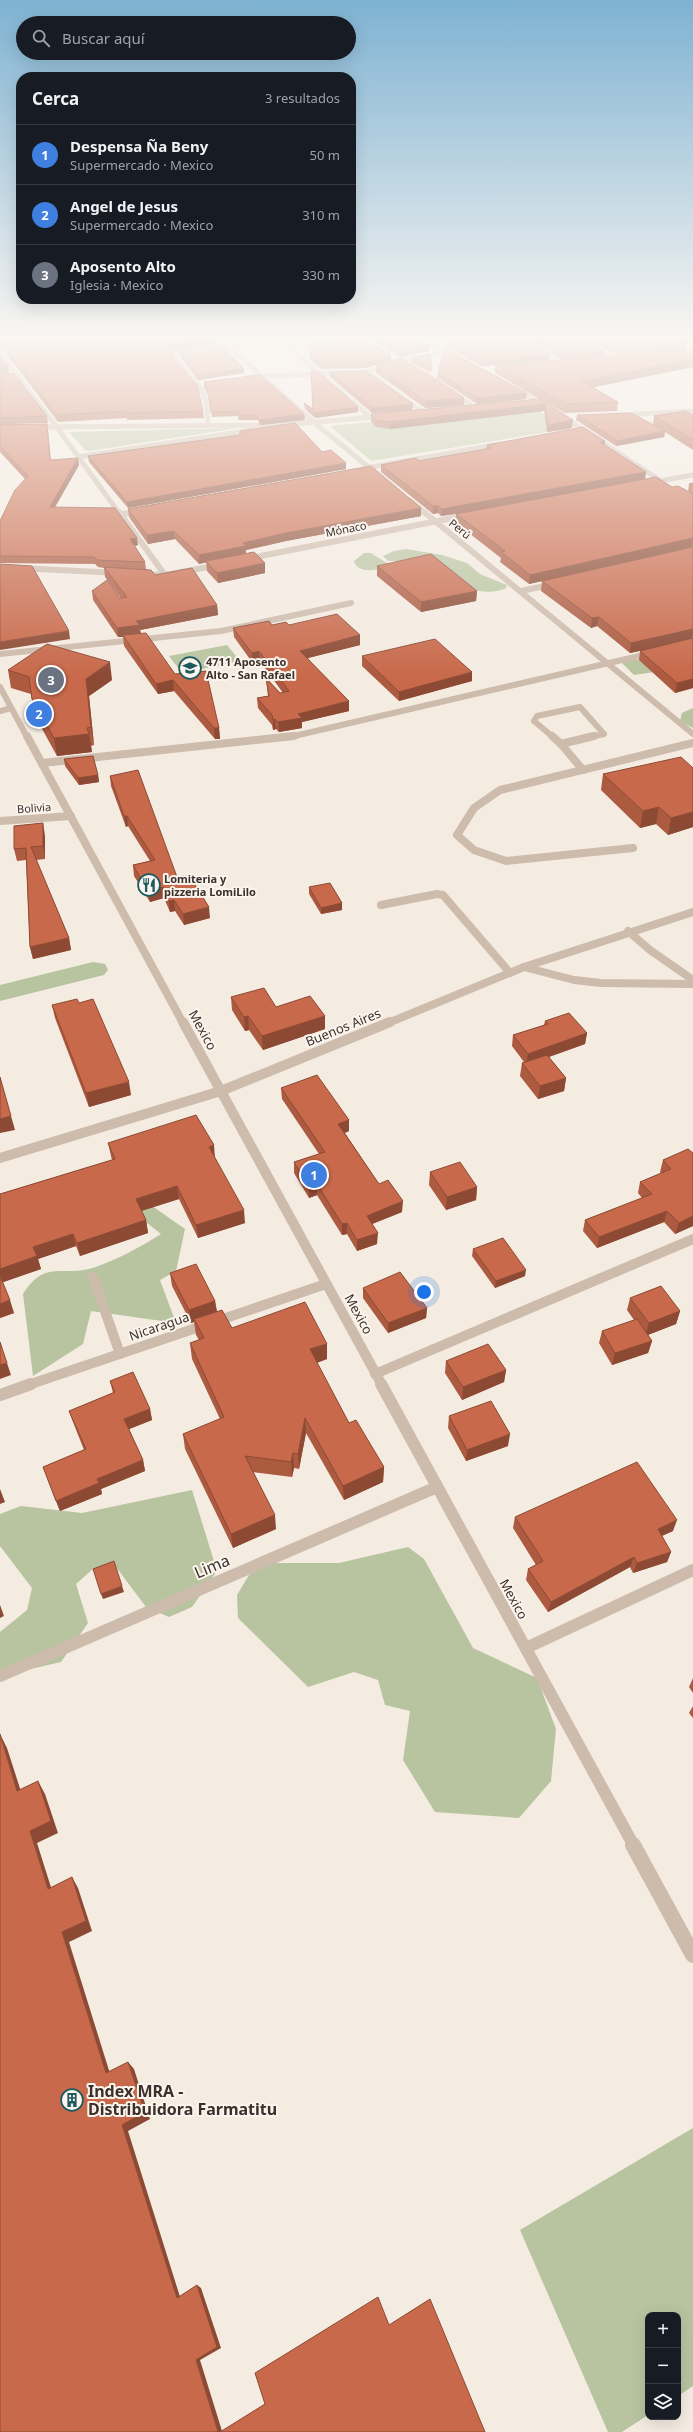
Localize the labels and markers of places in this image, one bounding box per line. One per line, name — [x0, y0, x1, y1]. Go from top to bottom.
place label: 4711 Aposento Alto - San Rafael — [206, 654, 295, 682]
school or university icon: 4711 Aposento Alto - San Rafael — [177, 655, 203, 681]
pin: 3 — [38, 665, 64, 695]
pin: 2 — [26, 699, 52, 729]
place label: Lomiteria y pizzeria LomiLilo — [164, 871, 256, 899]
restaurant icon: Lomiteria y pizzeria LomiLilo — [136, 872, 162, 898]
pin: 1 — [301, 1160, 327, 1190]
place label: Index MRA - Distribuidora Farmatitu — [88, 2080, 277, 2120]
building icon: Index MRA - Distribuidora Farmatitu — [59, 2087, 85, 2113]

